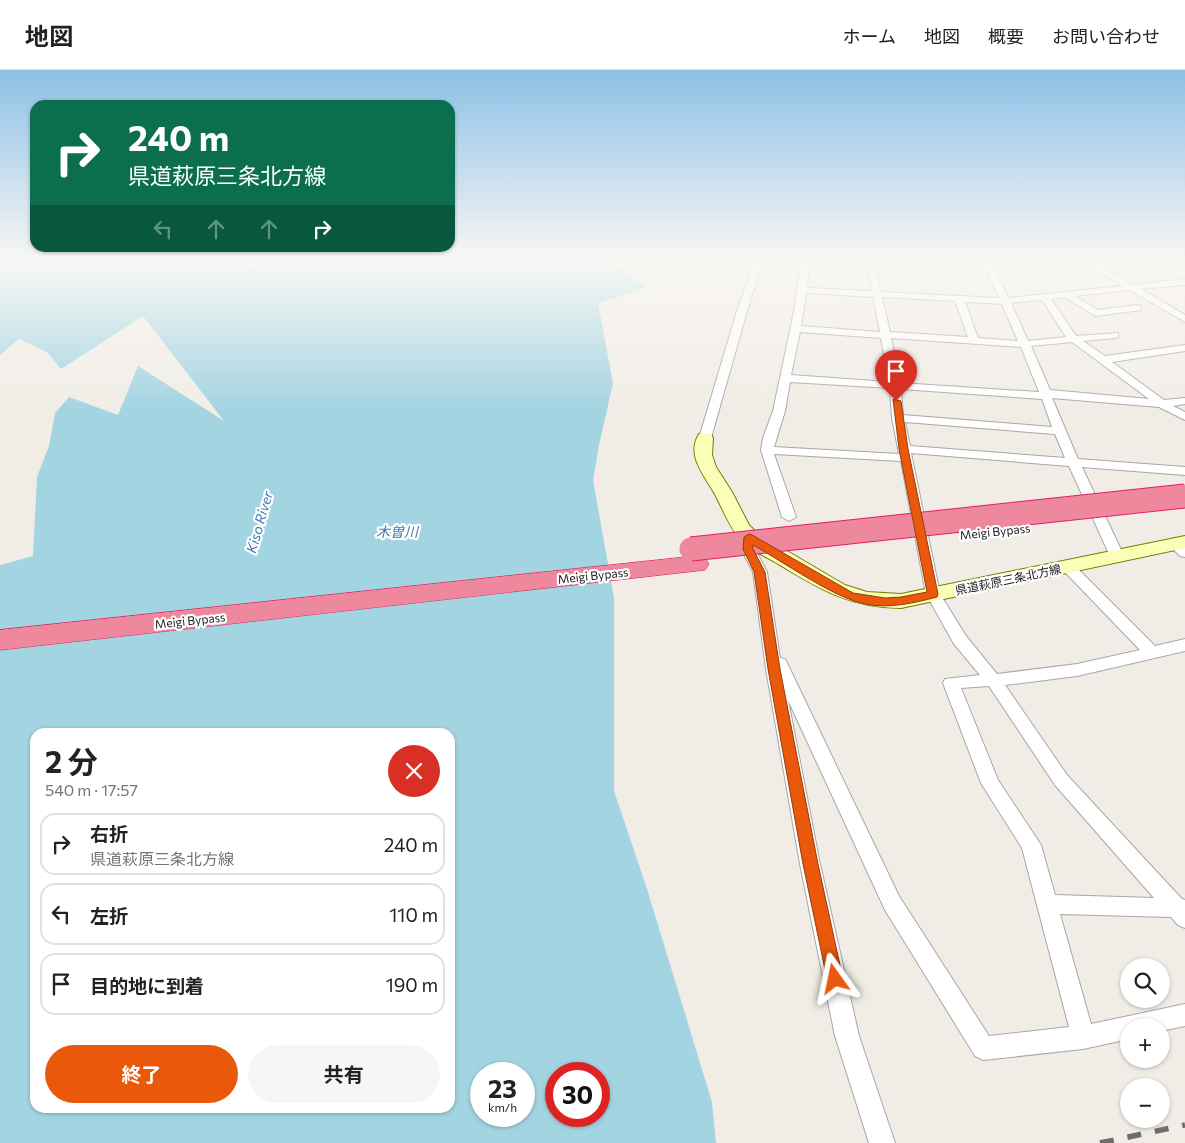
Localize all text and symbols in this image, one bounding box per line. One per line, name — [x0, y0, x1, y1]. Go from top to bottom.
text: 地図 — [25, 21, 73, 50]
text: ホーム — [843, 25, 896, 47]
text: 地図 — [924, 25, 960, 47]
text: 概要 — [988, 25, 1024, 47]
text: お問い合わせ — [1052, 25, 1160, 47]
text: 240 m — [128, 115, 229, 158]
icon: right — [45, 120, 110, 185]
text: 県道萩原三条北方線 — [128, 162, 326, 189]
icon: left — [149, 215, 177, 243]
icon: ahead — [202, 215, 230, 243]
icon: ahead — [255, 215, 283, 243]
icon: right — [308, 215, 336, 243]
pin — [875, 350, 917, 401]
icon: arrive — [882, 357, 910, 385]
water label: Kiso River — [242, 489, 276, 555]
street label: Meigi Bypass — [959, 520, 1031, 542]
water label: 木曽川 — [376, 523, 420, 540]
street label: 県道萩原三条北方線 — [954, 561, 1062, 597]
street label: Meigi Bypass — [557, 564, 629, 586]
street label: Meigi Bypass — [154, 609, 226, 631]
text: 2 分 — [45, 742, 98, 779]
button: close — [388, 745, 440, 797]
text: 540 m · 17:57 — [45, 780, 138, 799]
text: 右折 — [90, 822, 128, 845]
icon: right — [47, 830, 75, 858]
text: 240 m — [384, 833, 438, 856]
text: 県道萩原三条北方線 — [90, 849, 234, 868]
icon: left — [47, 900, 75, 928]
text: 110 m — [389, 903, 438, 926]
text: 左折 — [90, 904, 128, 927]
position arrow — [808, 952, 860, 1004]
map controls — [1120, 958, 1170, 1128]
button: search — [1120, 958, 1170, 1008]
icon: arrive — [47, 970, 75, 998]
text: 190 m — [386, 973, 438, 996]
text: 目的地に到着 — [90, 974, 204, 997]
button: + — [1120, 1018, 1170, 1068]
button: 終了 — [45, 1045, 238, 1103]
button: 共有 — [248, 1045, 440, 1103]
speed limit sign: 30 — [545, 1062, 610, 1127]
text: 23 — [488, 1073, 517, 1103]
button: − — [1120, 1078, 1170, 1128]
text: km/h — [488, 1100, 517, 1114]

